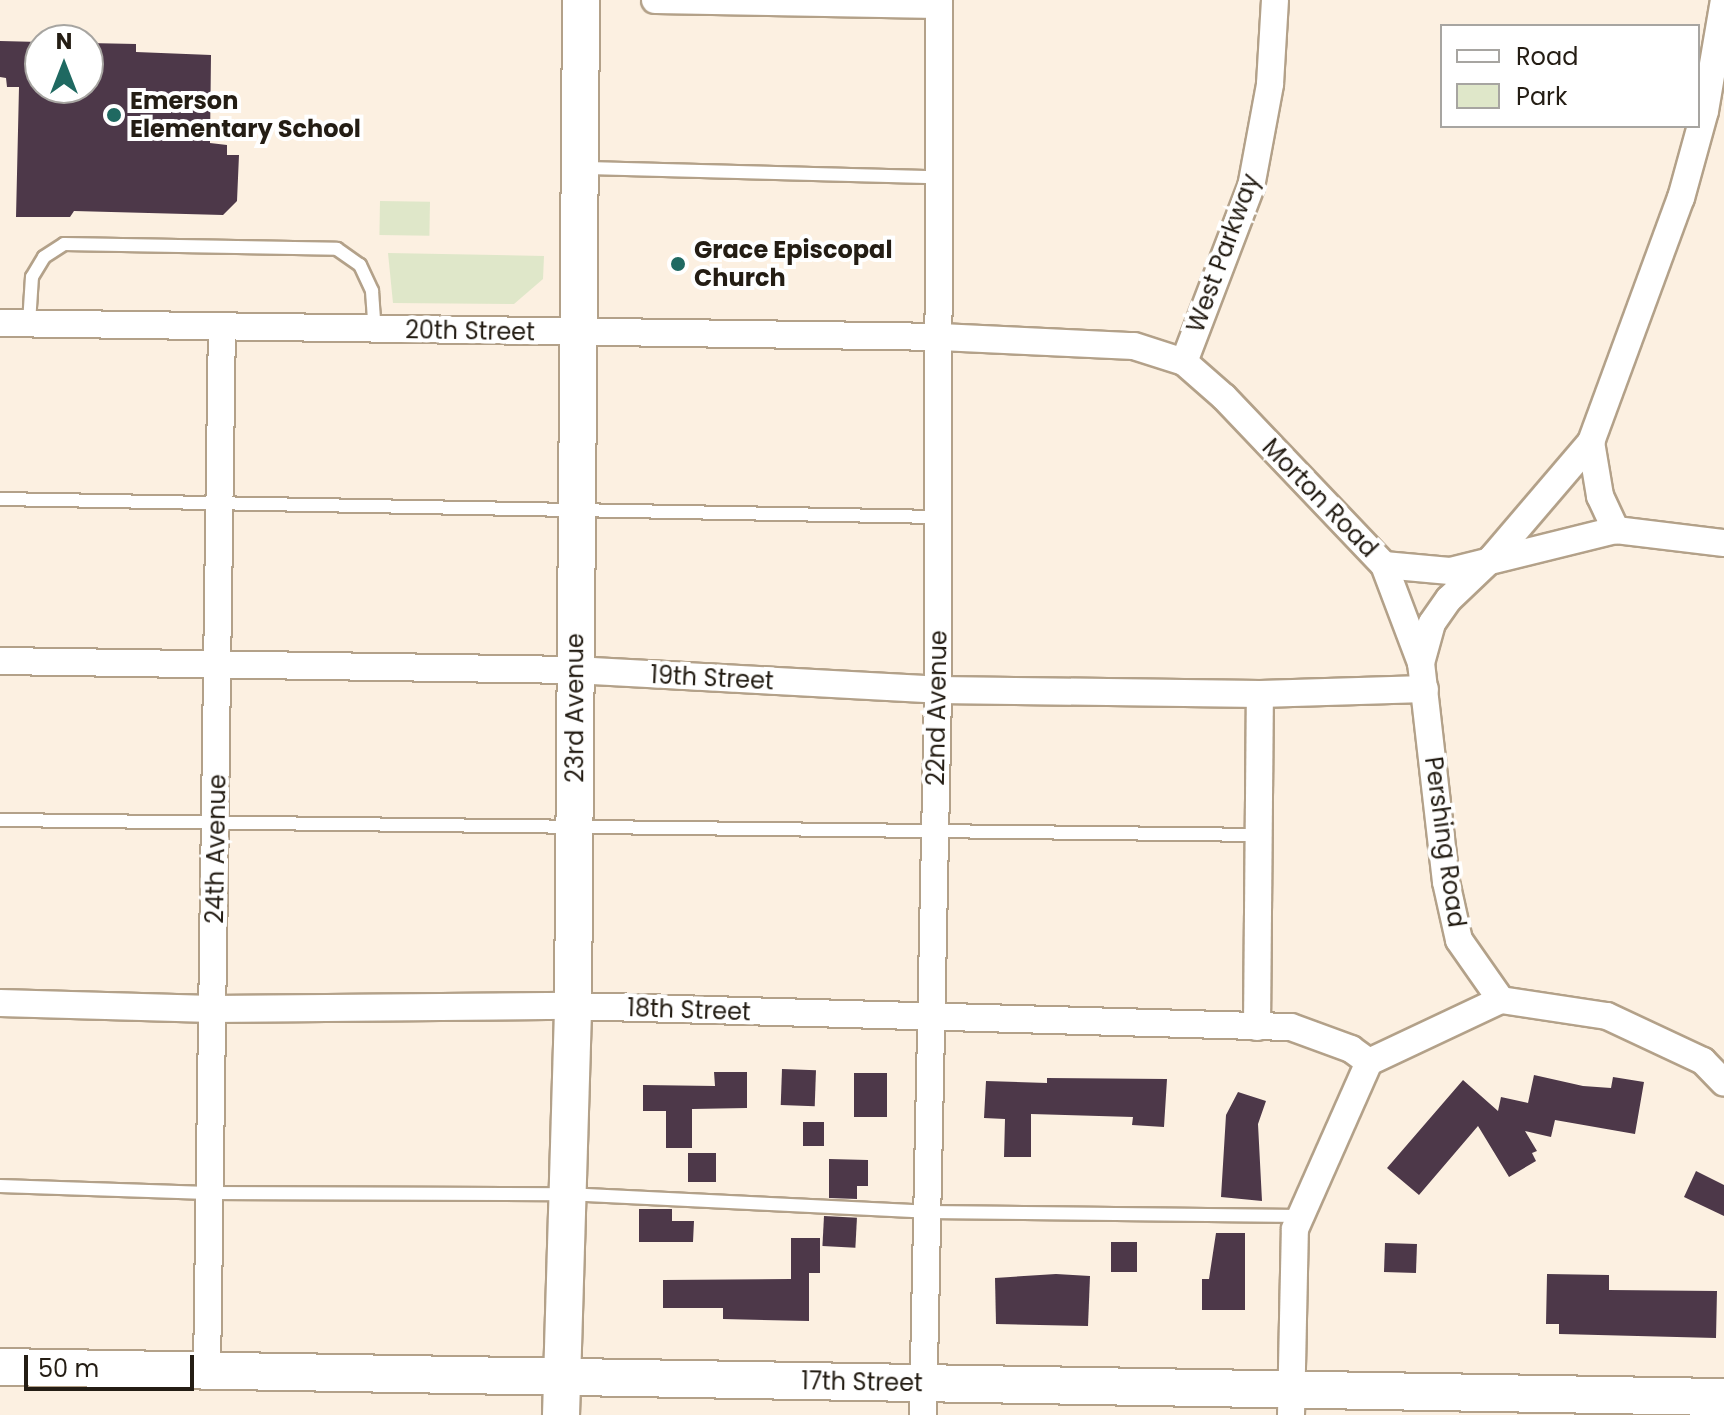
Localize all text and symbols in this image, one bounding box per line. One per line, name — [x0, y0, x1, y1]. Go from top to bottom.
north arrow — [24, 24, 104, 104]
legend — [1440, 24, 1700, 128]
text: N — [56, 26, 72, 57]
text: Road — [1516, 40, 1578, 73]
text: Park — [1516, 80, 1567, 113]
place label: Emerson Elementary School — [130, 87, 361, 143]
marker: Emerson Elementary School — [105, 106, 123, 124]
street label: West Parkway — [1181, 170, 1265, 336]
place label: Grace Episcopal Church — [694, 236, 892, 292]
marker: Grace Episcopal Church — [669, 255, 687, 273]
street label: 20th Street — [405, 315, 535, 347]
street label: Morton Road — [1256, 433, 1384, 563]
street label: 22nd Avenue — [921, 630, 953, 786]
street label: 23rd Avenue — [561, 633, 589, 783]
street label: 19th Street — [650, 660, 774, 696]
street label: Pershing Road — [1419, 755, 1471, 929]
street label: 24th Avenue — [200, 774, 232, 924]
street label: 18th Street — [627, 993, 751, 1027]
scale bar — [28, 1339, 198, 1389]
text: 50 m — [38, 1352, 99, 1385]
street label: 17th Street — [801, 1367, 923, 1397]

